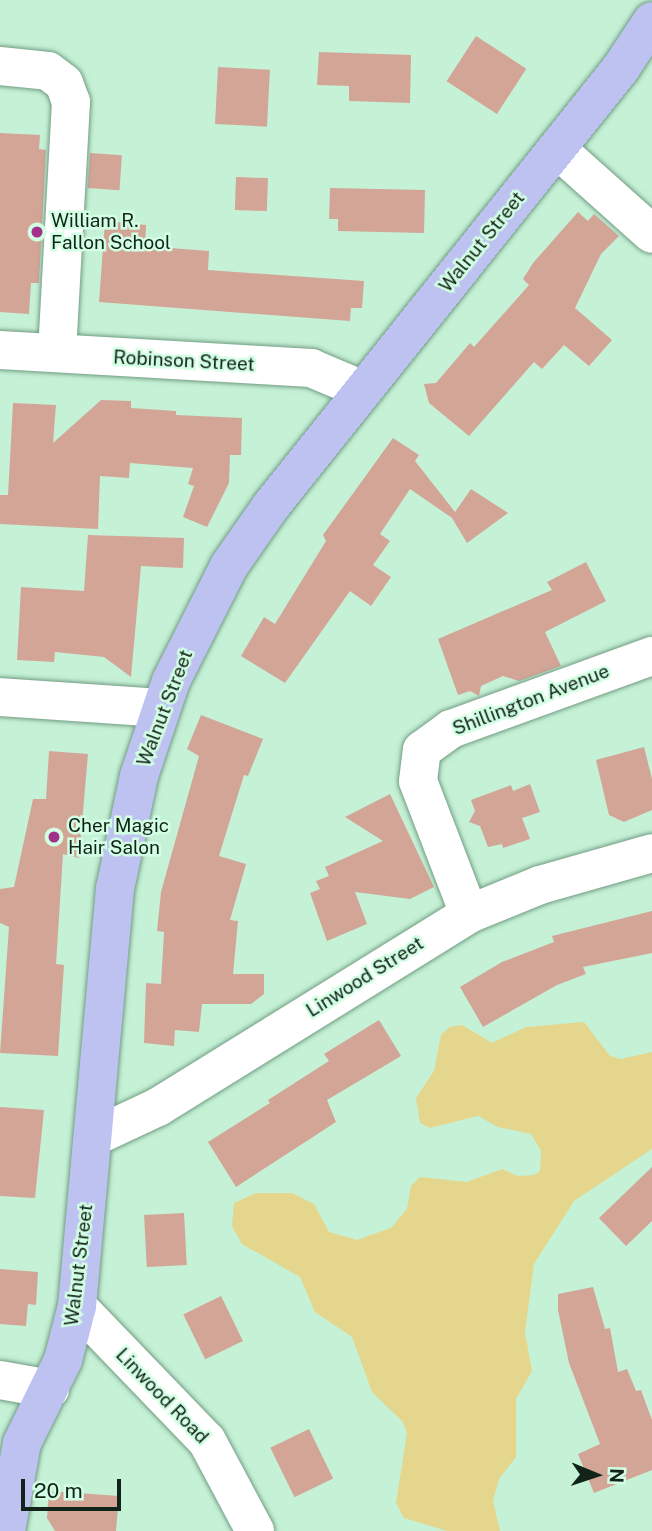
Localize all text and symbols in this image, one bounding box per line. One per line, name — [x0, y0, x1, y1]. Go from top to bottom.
street label: Walnut Street — [434, 187, 530, 297]
place label: William R. Fallon School — [51, 210, 171, 254]
marker: William R. Fallon School — [29, 224, 45, 240]
street label: Robinson Street — [113, 346, 255, 376]
street label: Walnut Street — [132, 647, 198, 769]
street label: Shillington Avenue — [449, 660, 613, 740]
place label: Cher Magic Hair Salon — [68, 815, 169, 859]
marker: Cher Magic Hair Salon — [46, 829, 62, 845]
street label: Linwood Street — [302, 932, 428, 1022]
street label: Walnut Street — [60, 1203, 98, 1327]
street label: Linwood Road — [111, 1344, 213, 1448]
north arrow — [561, 1440, 631, 1510]
scale bar — [24, 1464, 124, 1508]
text: N — [606, 1468, 628, 1484]
text: 20 m — [34, 1478, 83, 1503]

